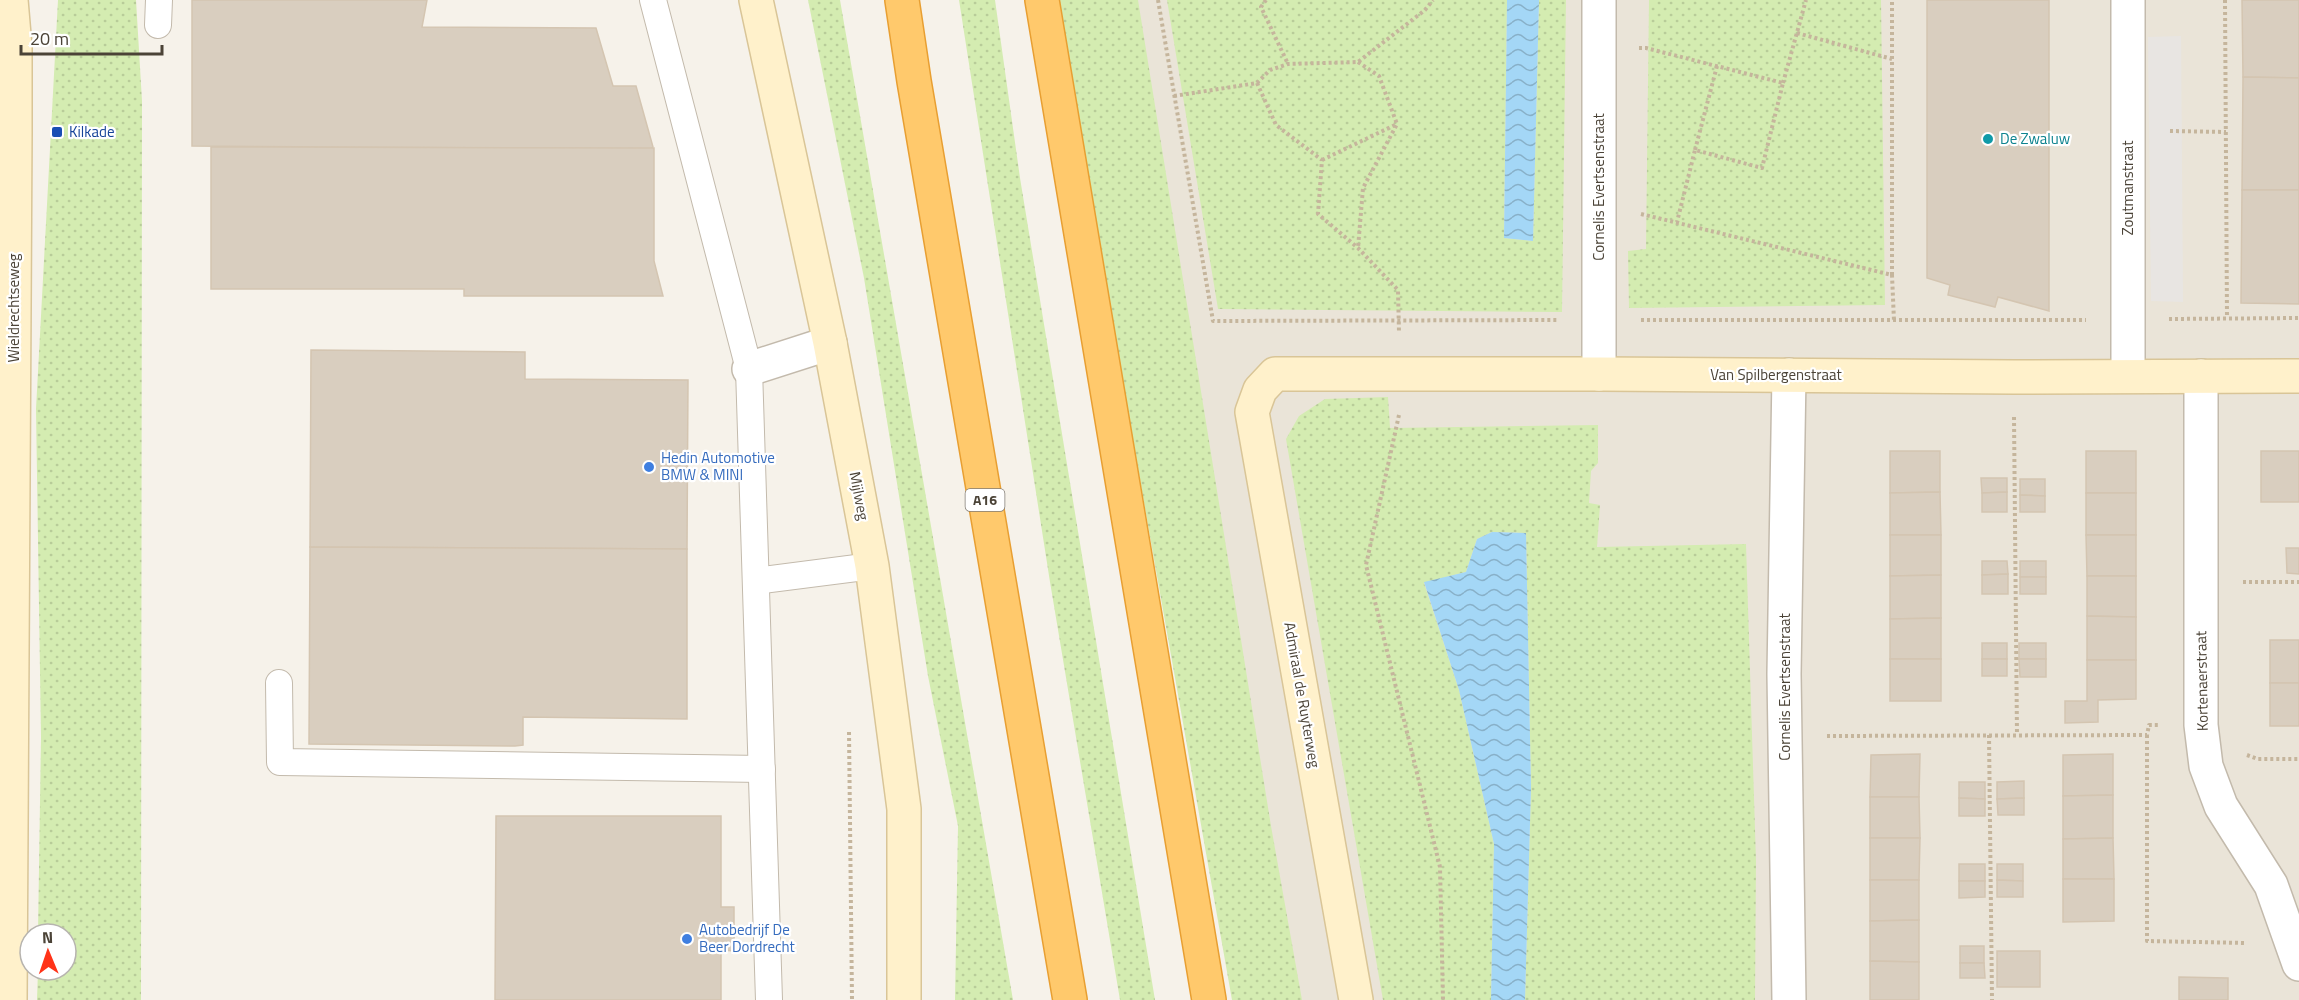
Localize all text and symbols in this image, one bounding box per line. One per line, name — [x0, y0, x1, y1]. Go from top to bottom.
scale bar — [21, 18, 162, 56]
text: 20 m — [30, 25, 69, 52]
street label: Cornelis Evertsenstraat — [1587, 113, 1610, 261]
place label: Kilkade — [69, 120, 114, 143]
marker: Kilkade — [50, 125, 64, 139]
place label: De Zwaluw — [2000, 127, 2070, 150]
marker: De Zwaluw — [1981, 132, 1995, 146]
street label: Zoutmanstraat — [2116, 140, 2139, 235]
street label: Wieldrechtseweg — [2, 253, 25, 363]
street label: Van Spilbergenstraat — [1710, 363, 1843, 386]
place label: Hedin Automotive BMW & MINI — [661, 446, 775, 486]
marker: Hedin Automotive BMW & MINI — [642, 460, 656, 474]
street label: Mijlweg — [844, 470, 876, 523]
road number: A16 — [966, 489, 1004, 511]
street label: Cornelis Evertsenstraat — [1773, 613, 1796, 761]
street label: Admiraal de Ruyterweg — [1278, 620, 1327, 770]
street label: Kortenaerstraat — [2189, 630, 2214, 731]
place label: Autobedrijf De Beer Dordrecht — [699, 918, 796, 958]
north arrow — [18, 922, 78, 982]
text: N — [42, 925, 53, 949]
marker: Autobedrijf De Beer Dordrecht — [680, 932, 694, 946]

